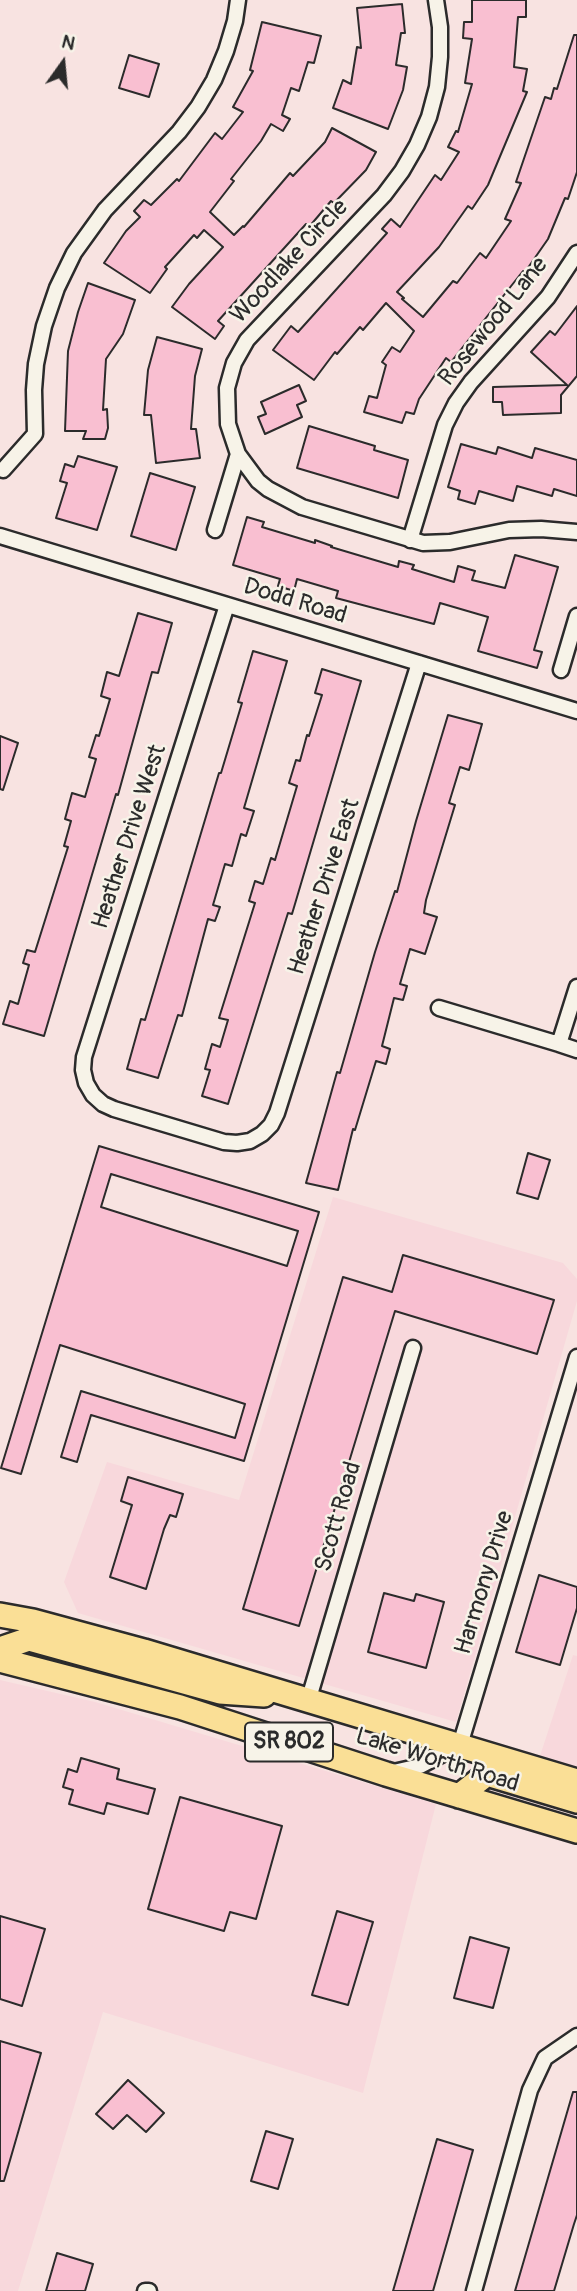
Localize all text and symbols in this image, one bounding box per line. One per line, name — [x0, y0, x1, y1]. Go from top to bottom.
north arrow — [28, 28, 98, 98]
text: N — [59, 29, 78, 56]
street label: Woodlake Circle — [225, 194, 355, 330]
street label: Rosewood Lane — [433, 252, 555, 392]
street label: Dodd Road — [240, 573, 350, 631]
street label: Heather Drive West — [87, 741, 173, 933]
street label: Heather Drive East — [283, 795, 367, 979]
street label: Scott Road — [310, 1459, 368, 1575]
street label: Harmony Drive — [449, 1508, 521, 1658]
road number: SR 802 — [245, 1722, 333, 1762]
street label: Lake Worth Road — [352, 1722, 522, 1800]

